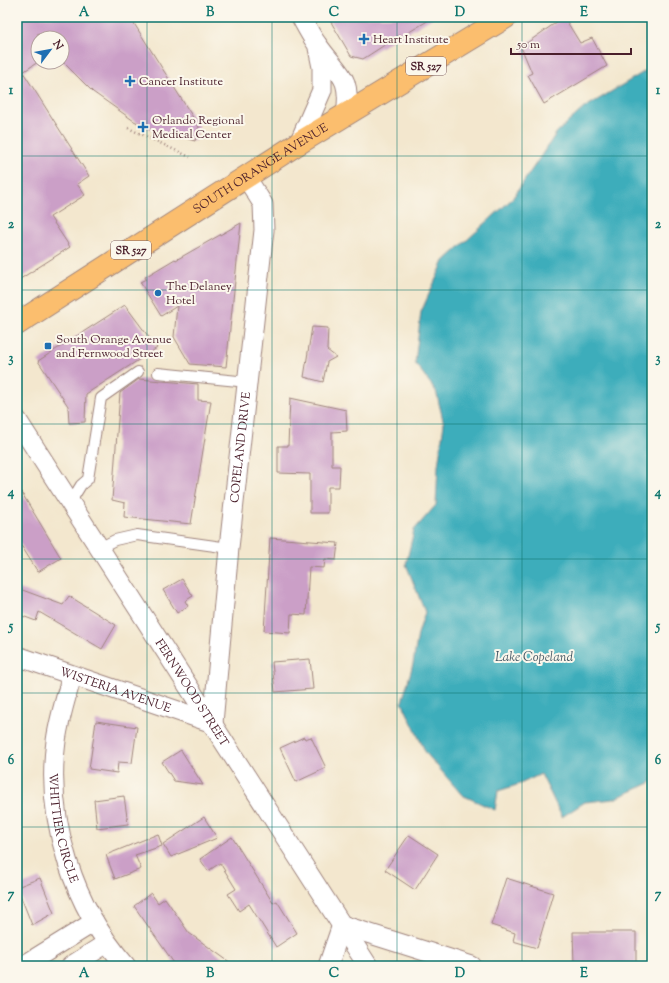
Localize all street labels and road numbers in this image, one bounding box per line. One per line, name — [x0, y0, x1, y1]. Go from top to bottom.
road number: SR 527 — [406, 57, 446, 75]
street label: SOUTH ORANGE AVENUE — [190, 119, 333, 219]
road number: SR 527 — [111, 241, 151, 259]
street label: COPELAND DRIVE — [226, 390, 256, 504]
street label: FERNWOOD STREET — [150, 636, 233, 751]
street label: WISTERIA AVENUE — [57, 663, 174, 718]
street label: WHITTIER CIRCLE — [44, 773, 83, 887]

